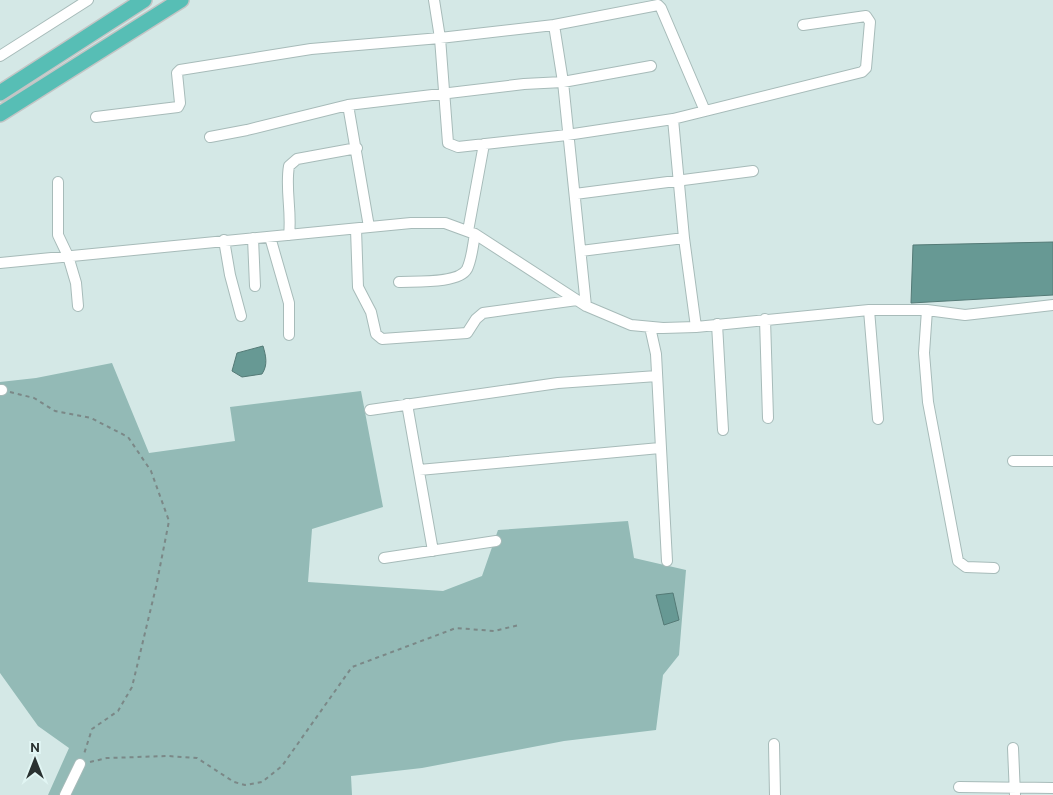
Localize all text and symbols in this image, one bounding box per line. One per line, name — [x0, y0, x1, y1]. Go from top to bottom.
north arrow — [10, 735, 60, 785]
text: N — [30, 740, 40, 757]

